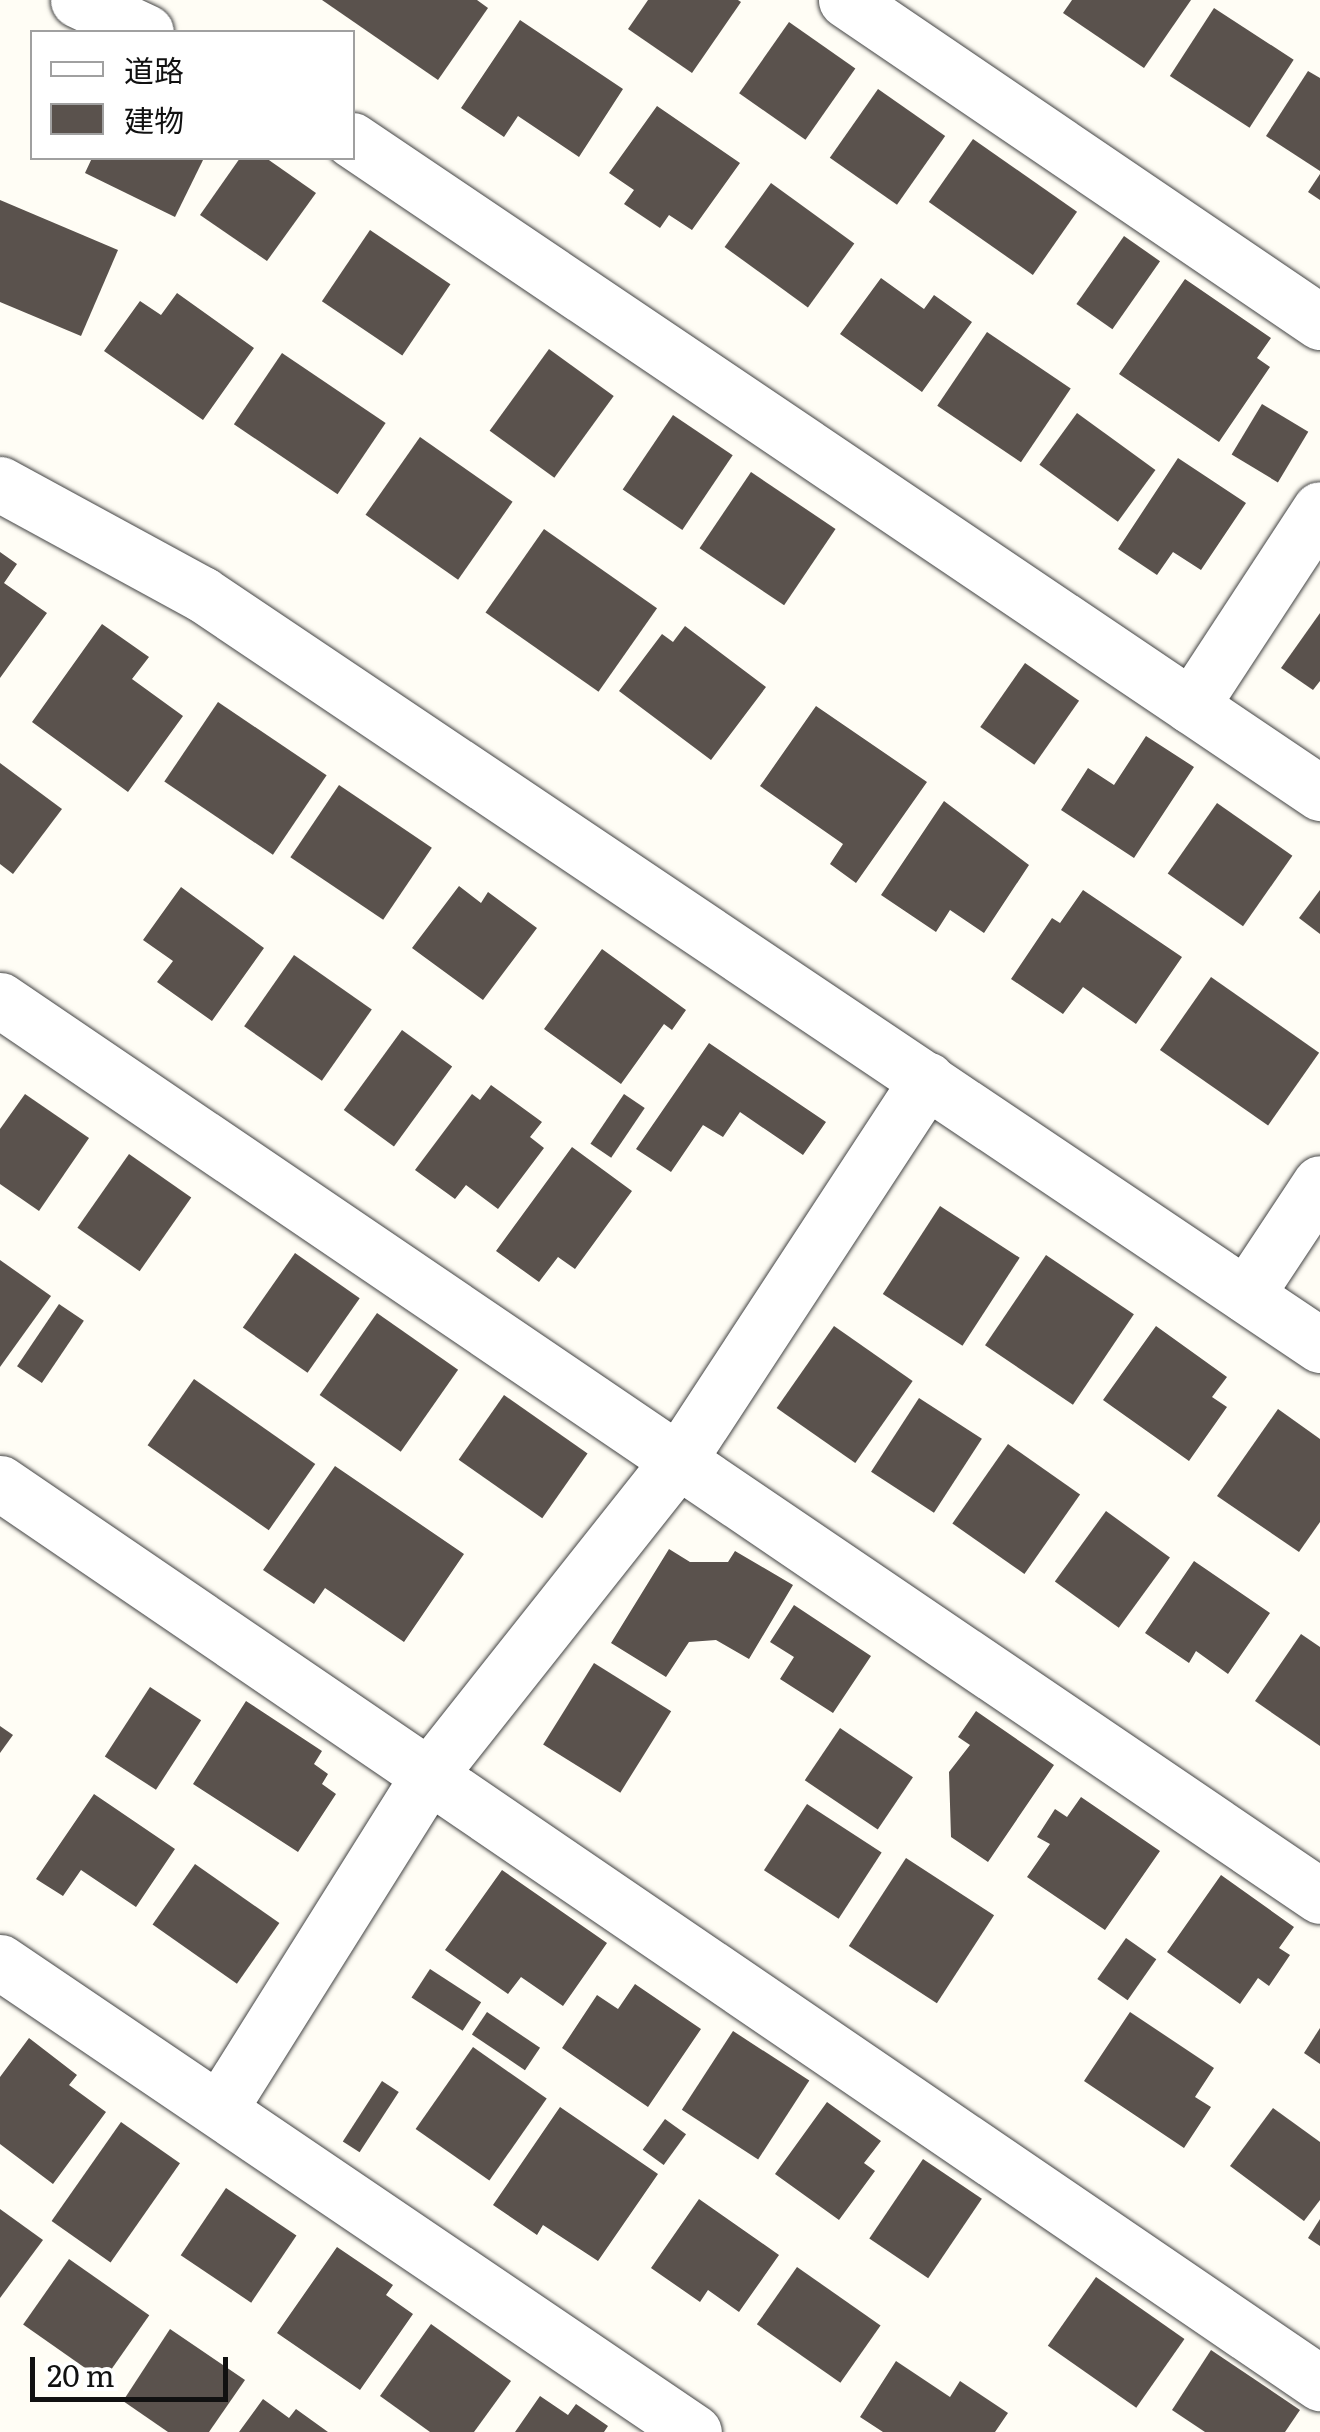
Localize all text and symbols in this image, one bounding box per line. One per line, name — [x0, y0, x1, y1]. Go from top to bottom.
legend — [30, 30, 355, 160]
text: 道路 — [124, 47, 184, 91]
text: 建物 — [124, 97, 184, 141]
scale bar — [35, 2337, 232, 2399]
text: 20 m — [47, 2352, 115, 2396]

